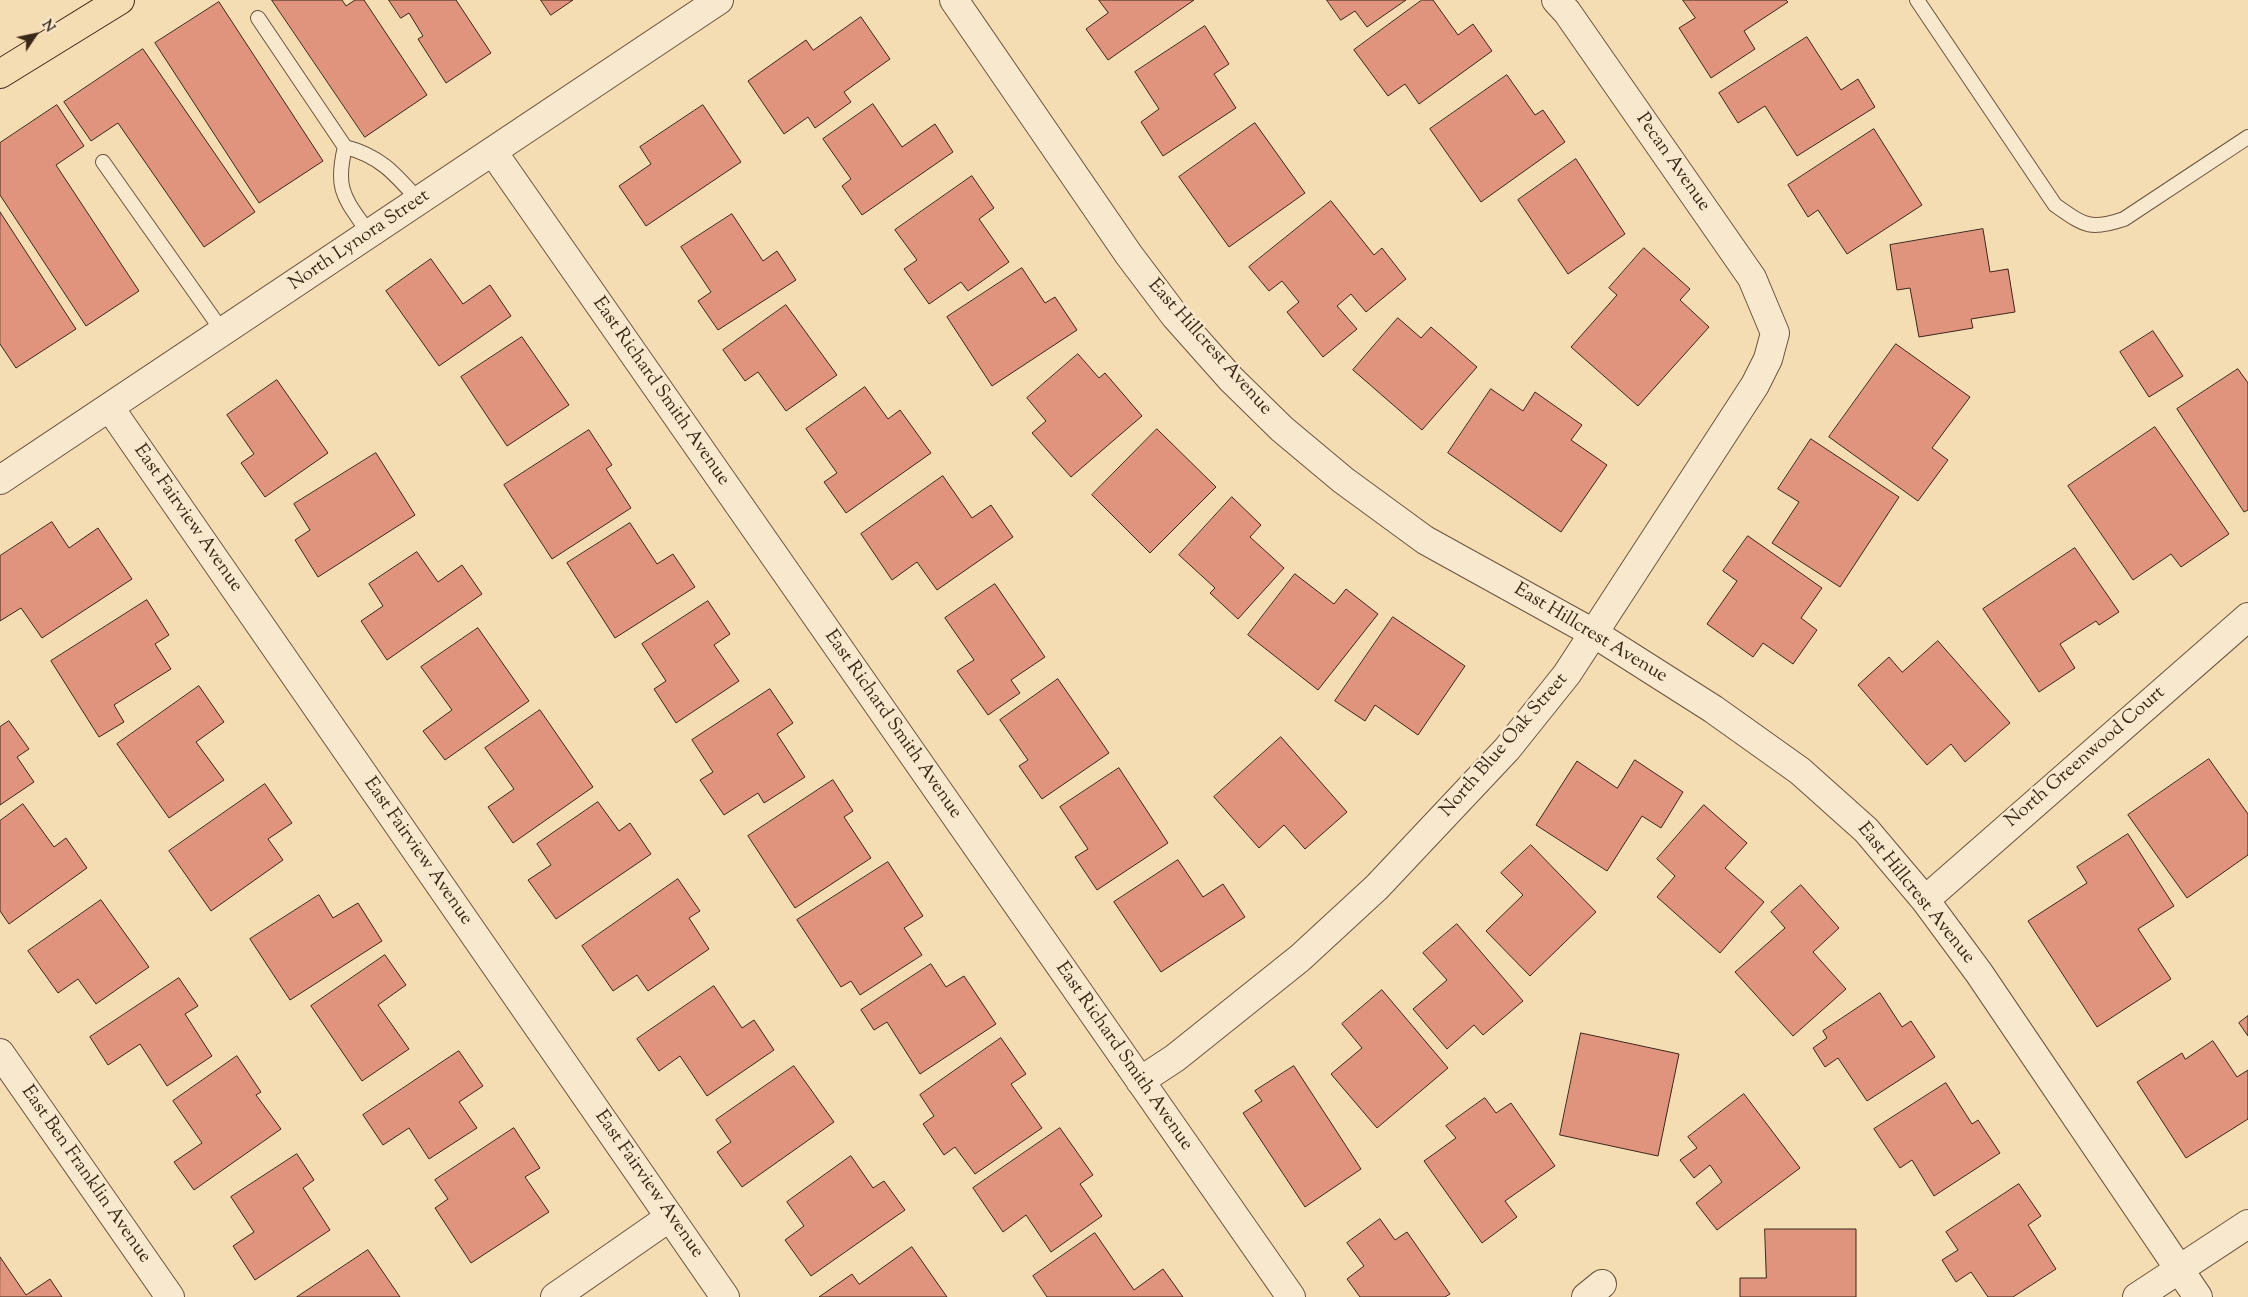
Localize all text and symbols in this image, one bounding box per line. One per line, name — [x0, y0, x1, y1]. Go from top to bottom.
north arrow — [10, 10, 60, 60]
text: N — [36, 16, 59, 37]
street label: Pecan Avenue — [1630, 109, 1714, 217]
street label: North Lynora Street — [285, 185, 435, 297]
street label: East Hillcrest Avenue — [1142, 275, 1276, 421]
street label: East Richard Smith Avenue — [586, 293, 734, 491]
street label: East Fairview Avenue — [127, 441, 247, 597]
street label: East Hillcrest Avenue — [1509, 579, 1671, 689]
street label: East Richard Smith Avenue — [818, 626, 966, 824]
street label: North Blue Oak Street — [1436, 669, 1574, 823]
street label: North Greenwood Court — [2001, 682, 2171, 834]
street label: East Fairview Avenue — [357, 774, 477, 930]
street label: East Hillcrest Avenue — [1851, 819, 1979, 969]
street label: East Richard Smith Avenue — [1049, 958, 1197, 1156]
street label: East Ben Franklin Avenue — [15, 1082, 155, 1268]
street label: East Fairview Avenue — [588, 1107, 708, 1263]

